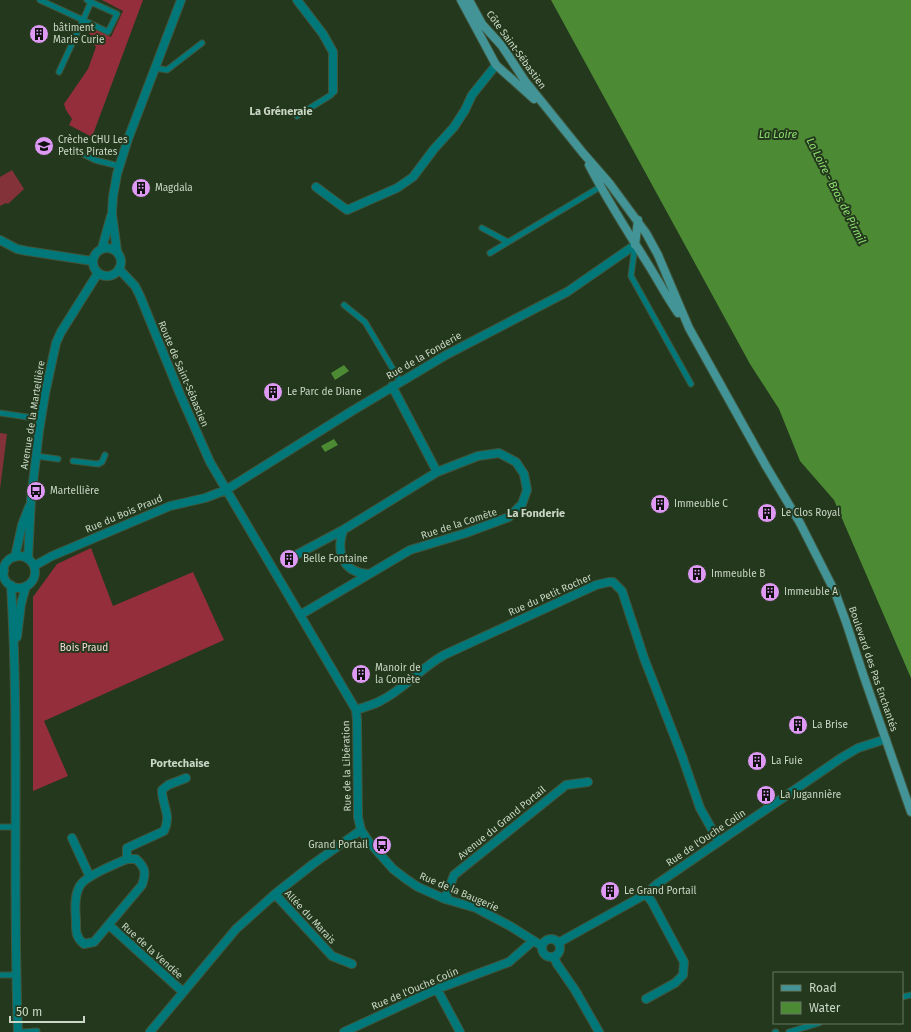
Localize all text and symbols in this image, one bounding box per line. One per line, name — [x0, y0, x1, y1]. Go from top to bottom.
street label: Côte Saint-Sébastien — [484, 9, 548, 91]
place label: bâtiment Marie Curie — [53, 22, 104, 46]
building icon: bâtiment Marie Curie — [28, 23, 50, 45]
district label: La Gréneraie — [249, 105, 313, 118]
water label: La Loire — [759, 128, 797, 141]
place label: Crèche CHU Les Petits Pirates — [58, 134, 128, 158]
school or university icon: Crèche CHU Les Petits Pirates — [33, 135, 55, 157]
water label: La Loire - Bras de Pirmil — [804, 136, 868, 246]
building icon: Magdala — [130, 177, 152, 199]
place label: Magdala — [155, 182, 193, 194]
street label: Route de Saint-Sébastien — [155, 319, 211, 429]
street label: Rue de la Fonderie — [384, 330, 464, 382]
street label: Avenue de la Martellière — [18, 360, 48, 470]
building icon: Le Parc de Diane — [262, 381, 284, 403]
place label: Le Parc de Diane — [287, 386, 362, 398]
bus stop icon: Martellière — [25, 480, 47, 502]
place label: Martellière — [50, 485, 99, 497]
street label: Rue du Bois Praud — [84, 492, 164, 536]
building icon: Immeuble C — [649, 493, 671, 515]
place label: Immeuble C — [674, 498, 728, 510]
building icon: Le Clos Royal — [756, 502, 778, 524]
street label: Rue de la Comète — [419, 506, 499, 542]
district label: La Fonderie — [507, 507, 565, 520]
place label: Le Clos Royal — [781, 507, 840, 519]
building icon: Belle Fontaine — [278, 548, 300, 570]
place label: Belle Fontaine — [303, 553, 368, 565]
building icon: Immeuble B — [686, 563, 708, 585]
place label: Immeuble B — [711, 568, 765, 580]
street label: Rue du Petit Rocher — [507, 571, 594, 619]
building icon: Immeuble A — [759, 581, 781, 603]
place label: Immeuble A — [784, 586, 838, 598]
street label: Boulevard des Pas Enchantés — [846, 605, 900, 734]
park label: Bois Praud — [60, 642, 108, 654]
place label: Manoir de la Comète — [375, 662, 421, 686]
building icon: Manoir de la Comète — [350, 663, 372, 685]
building icon: La Brise — [787, 714, 809, 736]
place label: La Brise — [812, 719, 848, 731]
street label: Rue de la Libération — [340, 720, 354, 812]
building icon: La Fuie — [746, 750, 768, 772]
place label: La Fuie — [771, 755, 803, 767]
district label: Portechaise — [150, 757, 210, 770]
street label: Avenue du Grand Portail — [455, 784, 549, 862]
building icon: La Jugannière — [755, 784, 777, 806]
place label: La Jugannière — [780, 789, 841, 801]
street label: Rue de l'Ouche Colin — [664, 807, 748, 869]
bus stop icon: Grand Portail — [371, 834, 393, 856]
place label: Grand Portail — [308, 839, 368, 851]
street label: Rue de la Baugerie — [418, 870, 500, 914]
building icon: Le Grand Portail — [599, 880, 621, 902]
place label: Le Grand Portail — [624, 885, 697, 897]
street label: Allée du Marais — [282, 888, 338, 947]
street label: Rue de la Vendée — [119, 920, 185, 982]
street label: Rue de l'Ouche Colin — [370, 965, 460, 1013]
legend — [773, 972, 903, 1024]
text: Road — [809, 981, 837, 995]
scale bar — [10, 998, 84, 1024]
text: Water — [809, 1001, 841, 1015]
text: 50 m — [16, 1005, 42, 1019]

